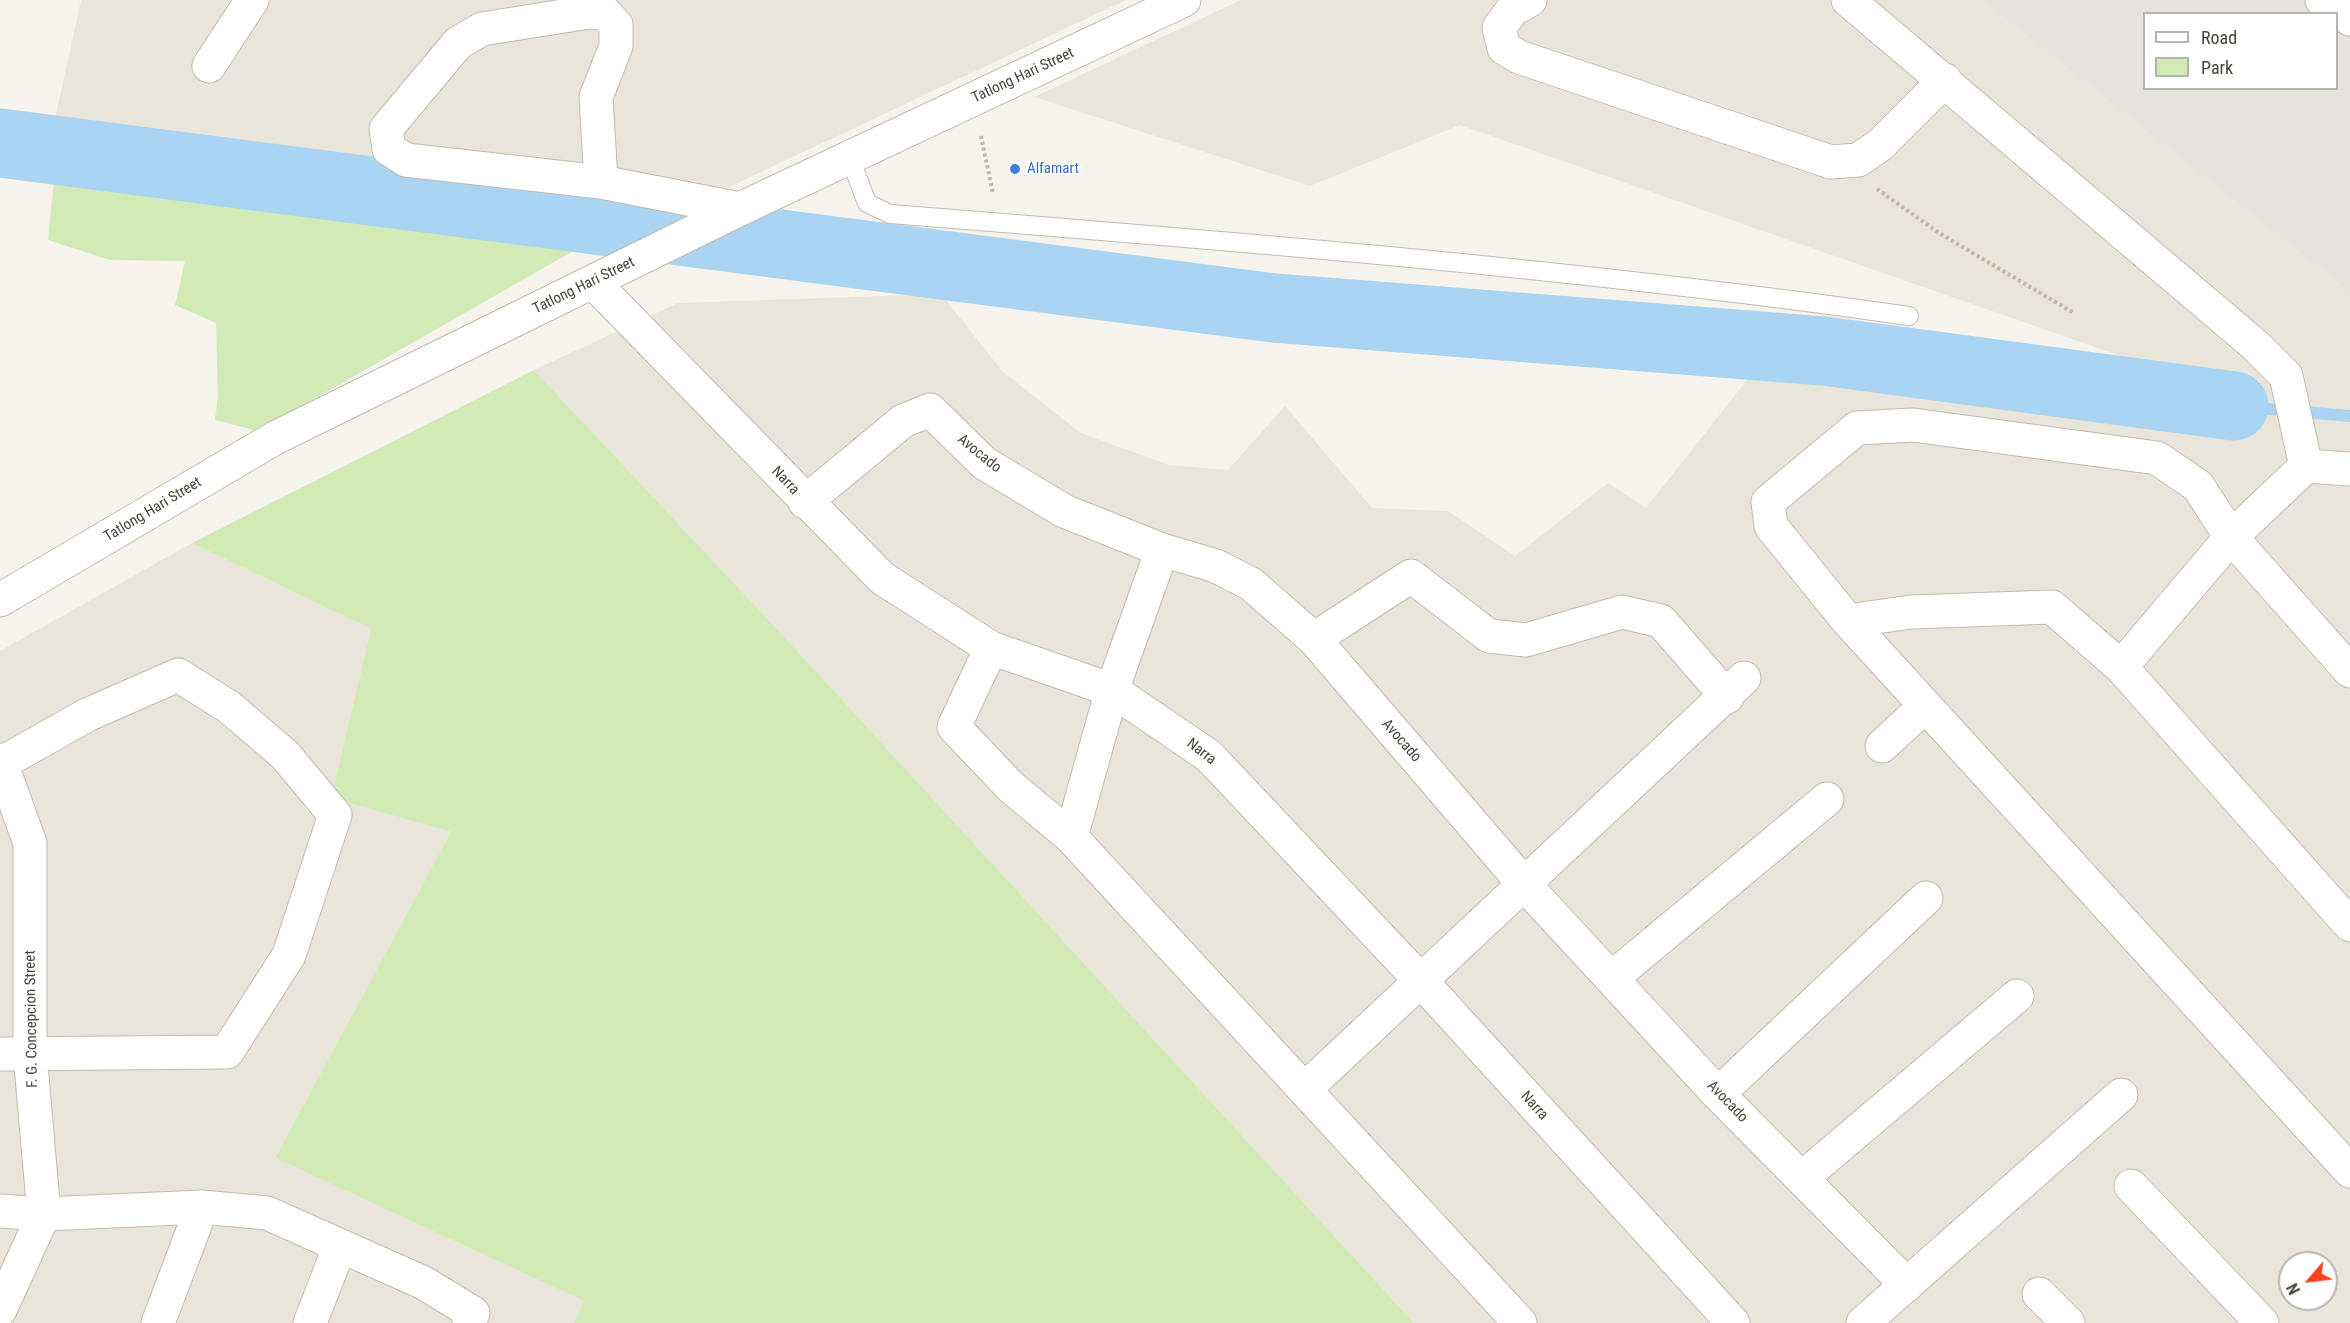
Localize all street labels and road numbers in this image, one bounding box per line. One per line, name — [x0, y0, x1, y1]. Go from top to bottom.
street label: Tatlong Hari Street — [969, 44, 1077, 108]
street label: Tatlong Hari Street — [530, 254, 638, 318]
street label: Avocado — [953, 431, 1005, 477]
street label: Narra — [767, 463, 803, 499]
street label: Tatlong Hari Street — [101, 474, 205, 546]
street label: Avocado — [1377, 716, 1425, 766]
street label: Narra — [1183, 735, 1219, 769]
street label: F. G. Concepcion Street — [22, 950, 42, 1088]
street label: Avocado — [1703, 1077, 1751, 1127]
street label: Narra — [1516, 1088, 1552, 1124]

